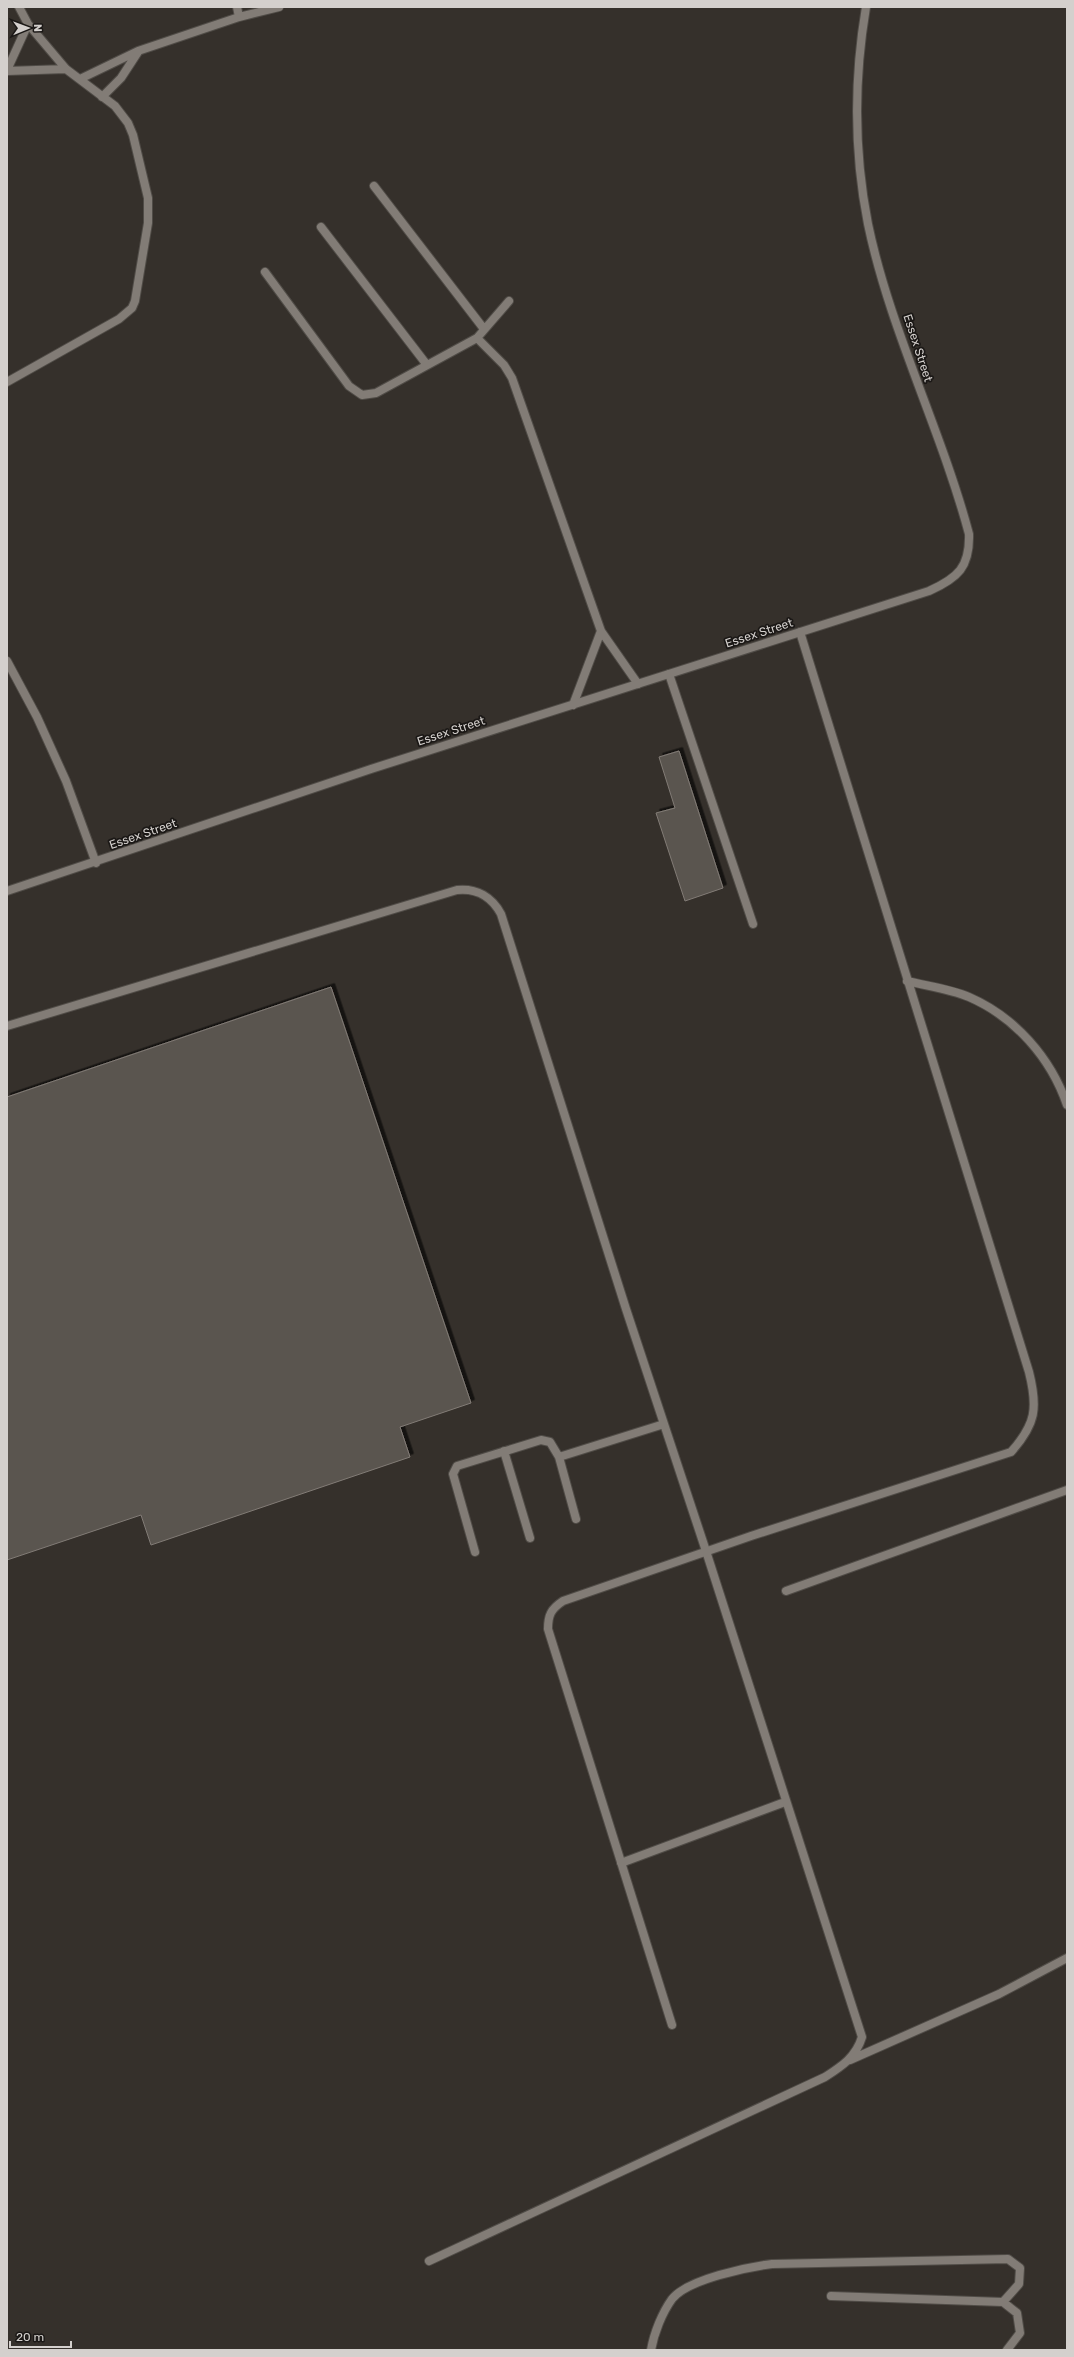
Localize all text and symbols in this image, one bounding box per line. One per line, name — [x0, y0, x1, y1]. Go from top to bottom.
north arrow — [8, 8, 48, 48]
text: N — [31, 24, 44, 32]
street label: Essex Street — [900, 312, 936, 384]
street label: Essex Street — [723, 615, 795, 651]
street label: Essex Street — [415, 713, 487, 749]
street label: Essex Street — [108, 816, 179, 852]
scale bar — [10, 2323, 71, 2349]
text: 20 m — [16, 2330, 44, 2344]

